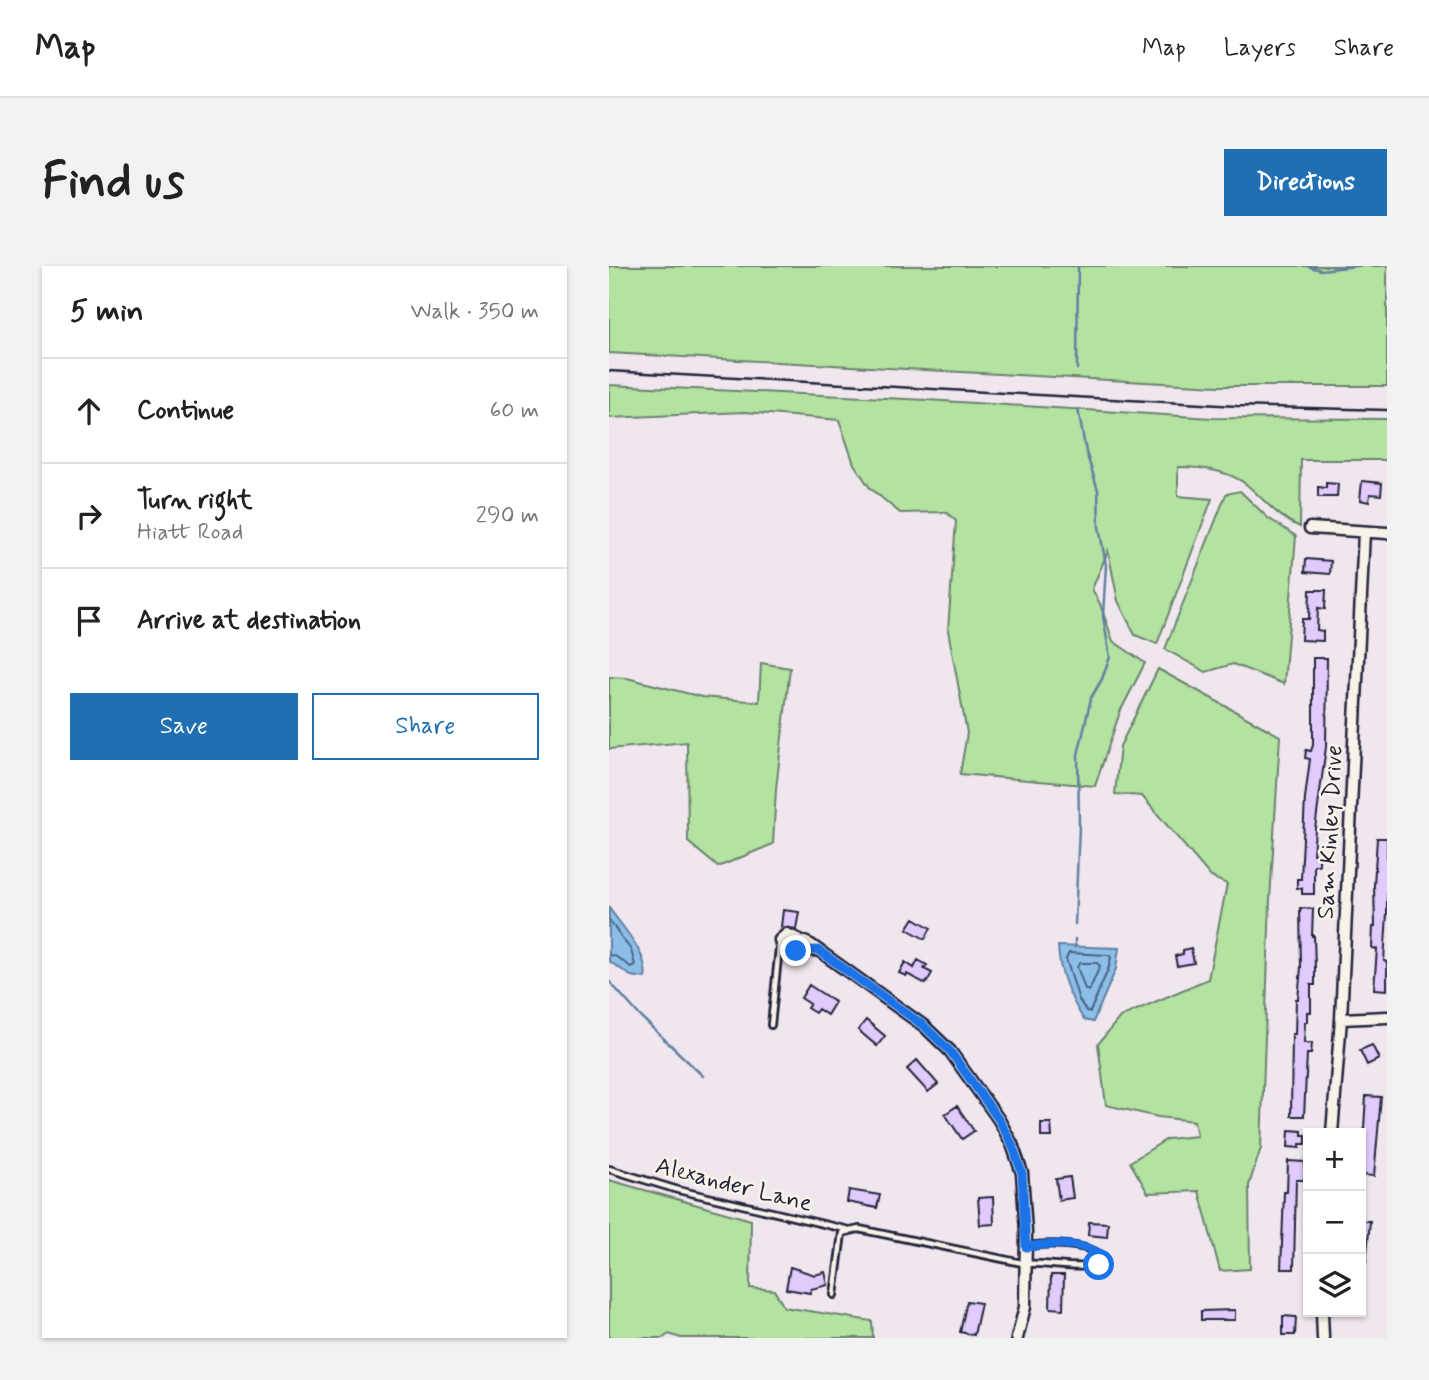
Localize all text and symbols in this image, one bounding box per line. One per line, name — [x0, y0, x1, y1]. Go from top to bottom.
text: Map — [35, 26, 95, 70]
text: Map — [1142, 33, 1186, 64]
text: Layers — [1224, 33, 1296, 64]
text: Share — [1334, 33, 1394, 64]
button: Directions — [1224, 149, 1387, 216]
text: Find us — [42, 150, 185, 215]
text: 5 min — [70, 292, 144, 331]
text: Walk · 350 m — [411, 297, 539, 327]
icon: ahead — [70, 392, 108, 430]
text: Continue — [137, 394, 234, 428]
text: 60 m — [490, 396, 539, 426]
text: Turn right — [137, 484, 253, 518]
icon: right — [70, 497, 108, 535]
text: 290 m — [476, 501, 539, 531]
text: Hiatt Road — [137, 518, 243, 548]
icon: arrive — [70, 602, 108, 640]
text: Arrive at destination — [137, 604, 361, 638]
button: Save — [70, 693, 298, 760]
button: Share — [312, 693, 539, 760]
street label: Sam Kinley Drive — [1310, 744, 1351, 920]
route end — [780, 935, 811, 966]
map controls — [1303, 1128, 1366, 1317]
button: + — [1303, 1128, 1366, 1191]
street label: Alexander Lane — [652, 1151, 815, 1220]
button: − — [1303, 1191, 1366, 1254]
route start — [1083, 1249, 1114, 1280]
button: layers — [1303, 1254, 1366, 1317]

